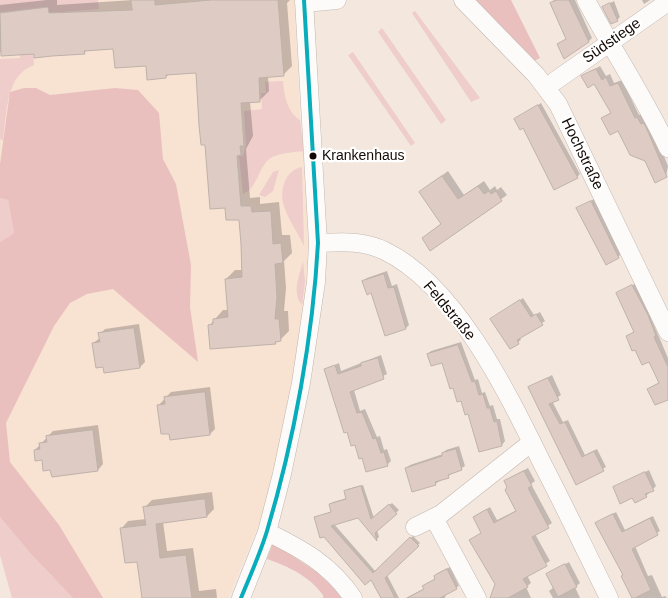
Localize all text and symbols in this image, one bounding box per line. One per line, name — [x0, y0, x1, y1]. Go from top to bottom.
street label: Südstiege — [580, 14, 644, 68]
street label: Hochstraße — [557, 115, 607, 193]
place label: Krankenhaus — [322, 148, 405, 164]
marker: Krankenhaus — [308, 151, 318, 161]
street label: Feldstraße — [419, 278, 479, 344]

